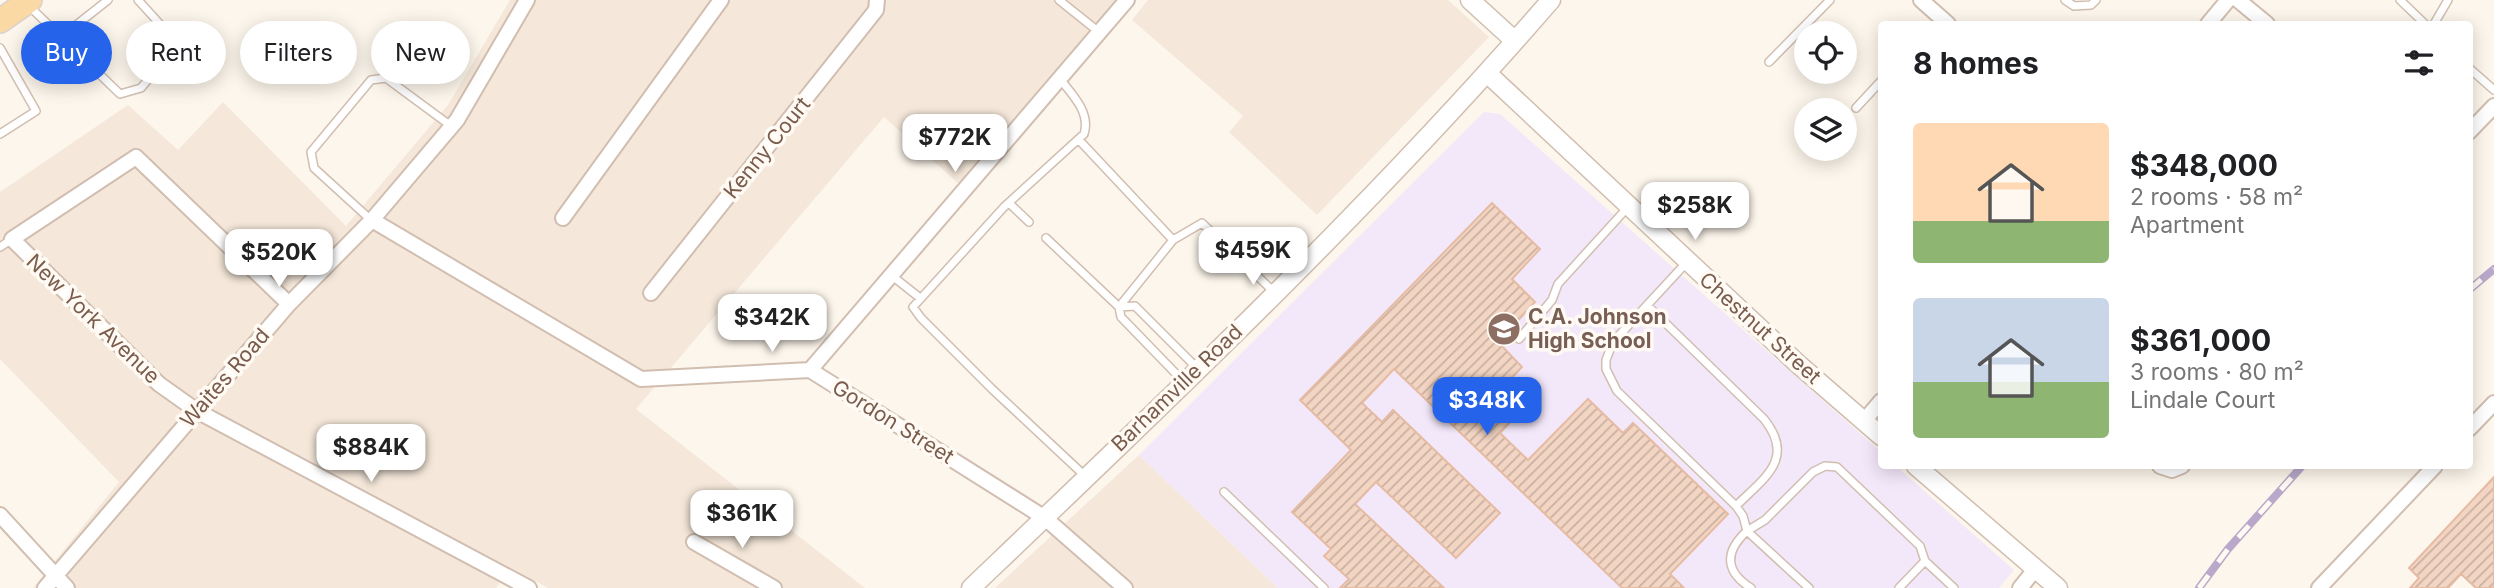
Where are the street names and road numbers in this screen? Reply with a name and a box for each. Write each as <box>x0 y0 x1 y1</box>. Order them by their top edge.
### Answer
street label: Kenny Court <box>718 92 815 203</box>
street label: New York Avenue <box>22 249 165 389</box>
street label: Chestnut Street <box>1694 267 1826 389</box>
street label: Barhamville Road <box>1106 319 1247 456</box>
street label: Waites Road <box>175 323 274 432</box>
street label: Gordon Street <box>828 374 959 469</box>

